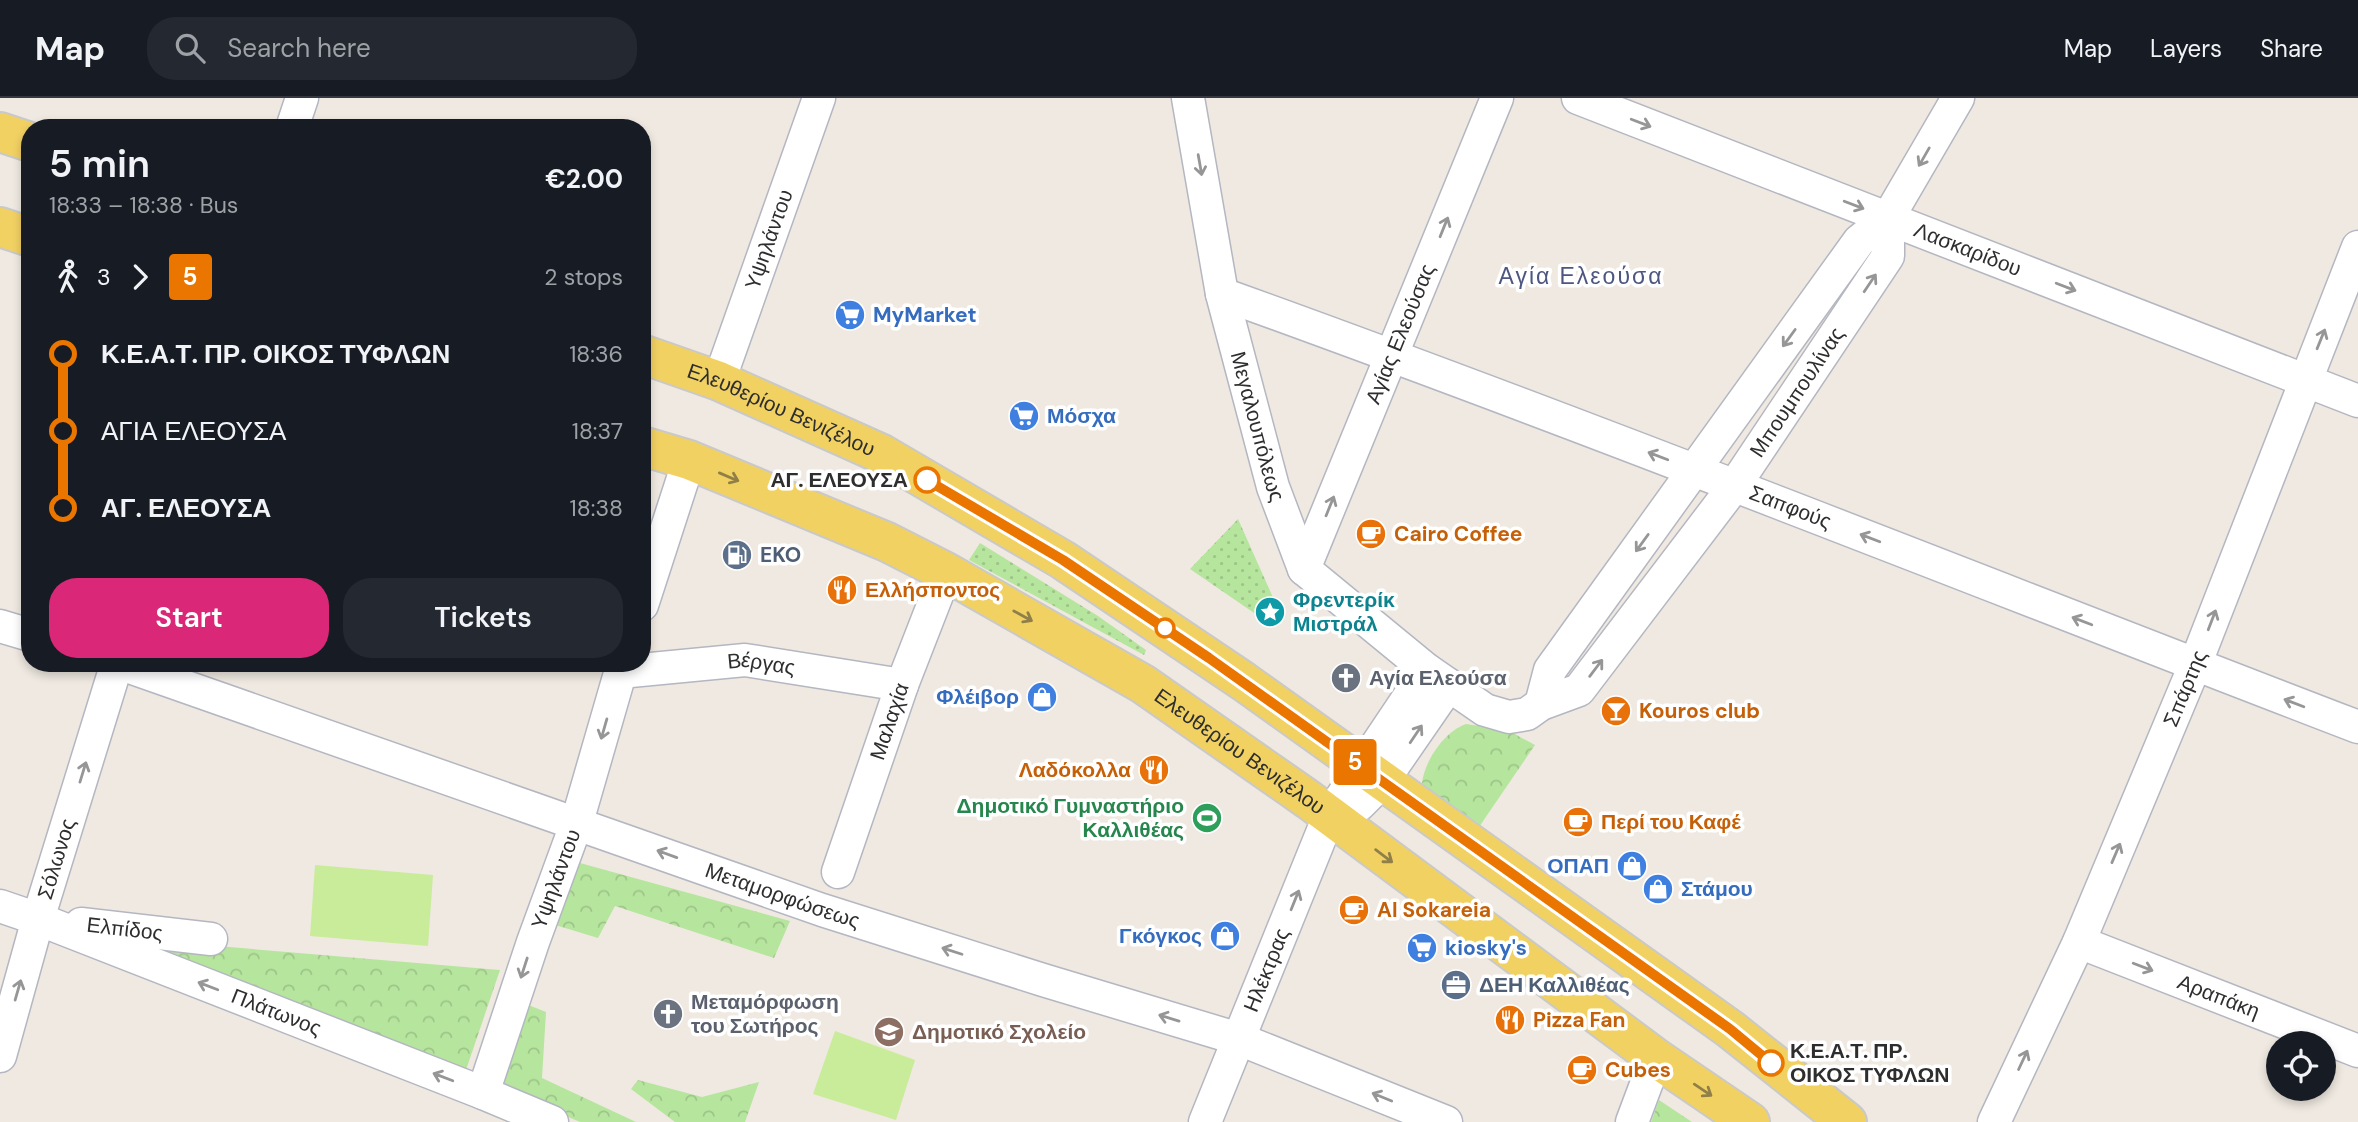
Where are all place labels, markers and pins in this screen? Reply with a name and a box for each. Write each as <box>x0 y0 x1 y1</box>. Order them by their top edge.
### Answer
supermarket icon: MyMarket <box>833 298 867 332</box>
place label: MyMarket <box>873 301 977 329</box>
supermarket icon: Μόσχα <box>1007 399 1041 433</box>
place label: Μόσχα <box>1047 402 1116 430</box>
place label: ΑΓ. ΕΛΕΟΥΣΑ <box>770 466 908 494</box>
marker: ΑΓ. ΕΛΕΟΥΣΑ <box>914 467 940 493</box>
cafe icon: Cairo Coffee <box>1354 517 1388 551</box>
place label: Cairo Coffee <box>1394 520 1522 548</box>
fuel station icon: EKO <box>720 538 754 572</box>
place label: EKO <box>760 541 801 569</box>
restaurant icon: Ελλήσποντος <box>825 573 859 607</box>
place label: Ελλήσποντος <box>865 576 1000 604</box>
place label: Φρεντερίκ Μιστράλ <box>1293 586 1395 638</box>
place icon: Φρεντερίκ Μιστράλ <box>1253 595 1287 629</box>
unlabelled marker <box>1155 618 1175 638</box>
church icon: Αγία Ελεούσα <box>1329 661 1363 695</box>
place label: Αγία Ελεούσα <box>1369 664 1507 692</box>
shop icon: Φλέιβορ <box>1025 680 1059 714</box>
place label: Φλέιβορ <box>936 683 1019 711</box>
bar icon: Kouros club <box>1599 694 1633 728</box>
place label: Kouros club <box>1639 697 1760 725</box>
restaurant icon: Λαδόκολλα <box>1137 753 1171 787</box>
place label: Λαδόκολλα <box>1019 756 1131 784</box>
place label: Δημοτικό Γυμναστήριο Καλλιθέας <box>957 792 1184 844</box>
sports icon: Δημοτικό Γυμναστήριο Καλλιθέας <box>1190 801 1224 835</box>
cafe icon: Περί του Καφέ <box>1561 805 1595 839</box>
place label: Περί του Καφέ <box>1601 808 1741 836</box>
shop icon: ΟΠΑΠ <box>1615 849 1649 883</box>
place label: ΟΠΑΠ <box>1547 852 1609 880</box>
shop icon: Στάμου <box>1641 872 1675 906</box>
place label: Στάμου <box>1681 875 1753 903</box>
cafe icon: Al Sokareia <box>1337 893 1371 927</box>
place label: Al Sokareia <box>1377 896 1491 924</box>
shop icon: Γκόγκος <box>1208 919 1242 953</box>
place label: Γκόγκος <box>1119 922 1202 950</box>
supermarket icon: kiosky's <box>1405 931 1439 965</box>
place label: kiosky's <box>1445 934 1527 962</box>
office icon: ΔΕΗ Καλλιθέας <box>1439 968 1473 1002</box>
place label: ΔΕΗ Καλλιθέας <box>1479 971 1630 999</box>
place label: Μεταμόρφωση του Σωτήρος <box>691 988 839 1040</box>
church icon: Μεταμόρφωση του Σωτήρος <box>651 997 685 1031</box>
restaurant icon: Pizza Fan <box>1493 1003 1527 1037</box>
place label: Pizza Fan <box>1533 1006 1626 1034</box>
school or university icon: Δημοτικό Σχολείο <box>872 1015 906 1049</box>
place label: Δημοτικό Σχολείο <box>912 1018 1086 1046</box>
place label: Κ.Ε.Α.Τ. ΠΡ. ΟΙΚΟΣ ΤΥΦΛΩΝ <box>1790 1037 1950 1089</box>
marker: Κ.Ε.Α.Τ. ΠΡ. ΟΙΚΟΣ ΤΥΦΛΩΝ <box>1758 1050 1784 1076</box>
cafe icon: Cubes <box>1565 1053 1599 1087</box>
place label: Cubes <box>1605 1056 1671 1084</box>

